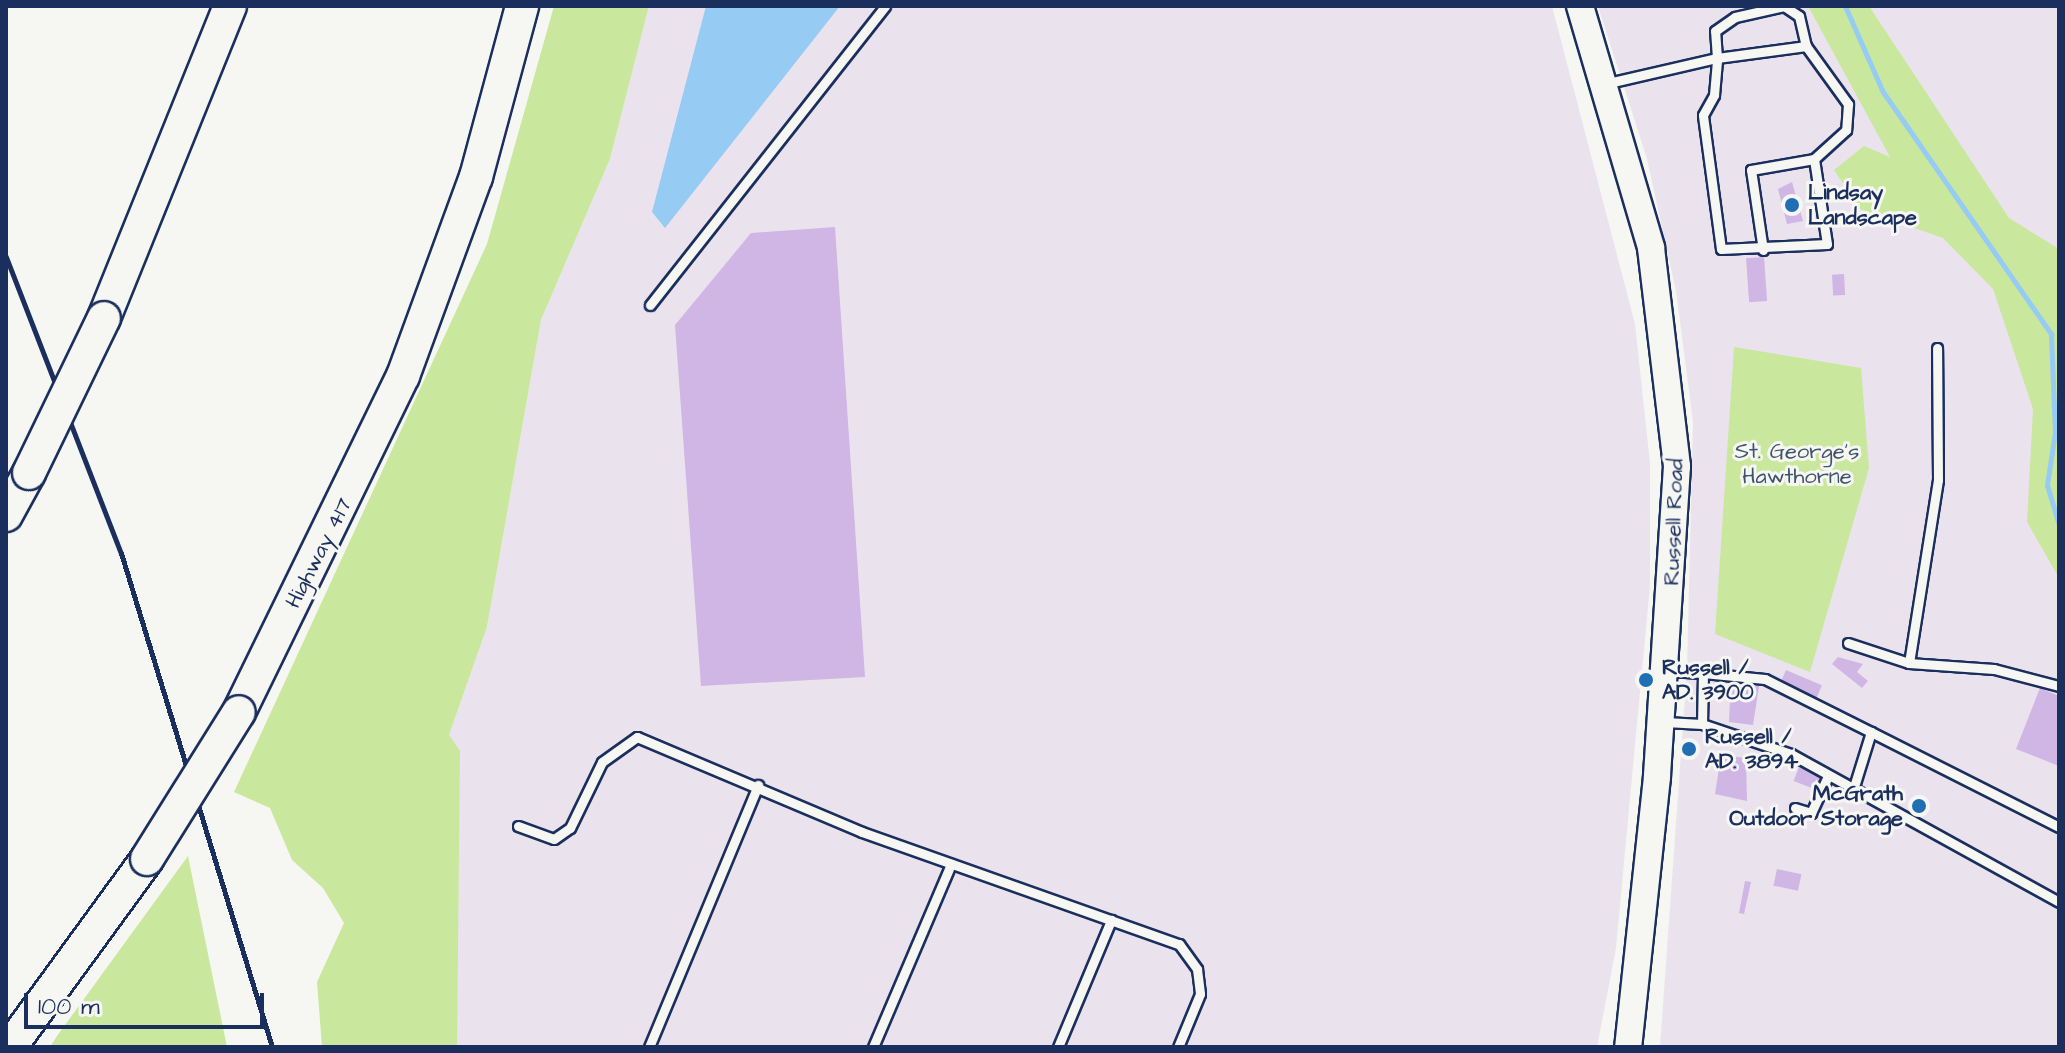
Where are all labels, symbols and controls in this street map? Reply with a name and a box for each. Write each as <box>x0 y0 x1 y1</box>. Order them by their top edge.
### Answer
place label: Lindsay Landscape <box>1808 179 1917 230</box>
marker: Lindsay Landscape <box>1783 196 1801 214</box>
park label: St. George's Hawthorne <box>1735 438 1859 490</box>
street label: Russell Road <box>1659 458 1689 586</box>
street label: Highway 417 <box>280 494 358 612</box>
place label: Russell / AD. 3900 <box>1662 654 1754 706</box>
marker: Russell / AD. 3900 <box>1637 671 1655 689</box>
place label: Russell / AD. 3894 <box>1705 723 1798 774</box>
marker: Russell / AD. 3894 <box>1680 740 1698 758</box>
place label: McGrath Outdoor Storage <box>1729 780 1903 832</box>
marker: McGrath Outdoor Storage <box>1910 797 1928 815</box>
scale bar <box>28 977 268 1027</box>
text: 100 m <box>38 990 100 1024</box>

